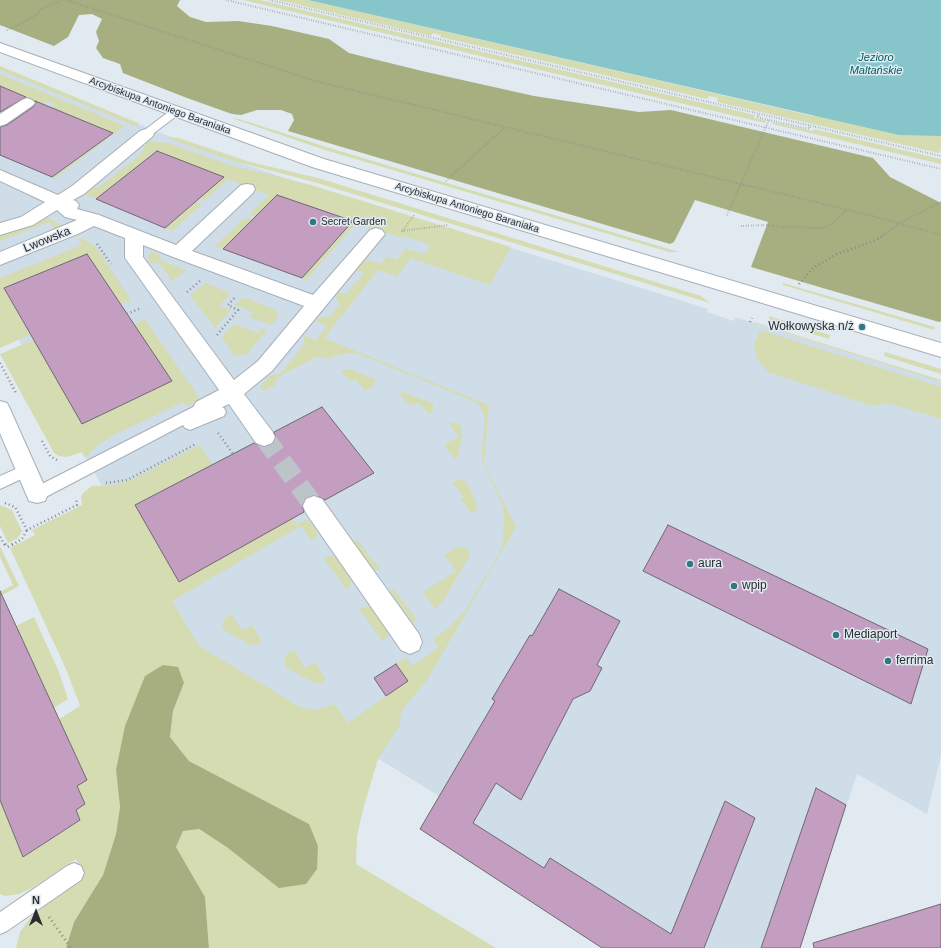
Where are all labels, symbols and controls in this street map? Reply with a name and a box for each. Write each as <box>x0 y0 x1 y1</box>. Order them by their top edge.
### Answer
water label: Jezioro Maltańskie <box>850 51 902 77</box>
street label: Arcybiskupa Antoniego Baraniaka <box>87 75 233 137</box>
street label: Arcybiskupa Antoniego Baraniaka <box>393 180 541 236</box>
place label: Secret Garden <box>321 216 386 228</box>
marker: Secret Garden <box>308 217 318 227</box>
street label: Lwowska <box>21 224 73 256</box>
place label: Wołkowyska n/ż <box>768 320 854 334</box>
marker: Wołkowyska n/ż <box>857 322 867 332</box>
place label: aura <box>698 557 722 571</box>
marker: aura <box>685 559 695 569</box>
place label: wpip <box>742 579 767 593</box>
marker: wpip <box>729 581 739 591</box>
place label: Mediaport <box>844 628 897 642</box>
marker: Mediaport <box>831 630 841 640</box>
place label: ferrima <box>896 654 933 668</box>
marker: ferrima <box>883 656 893 666</box>
north arrow <box>16 892 56 932</box>
text: N <box>32 894 40 906</box>

